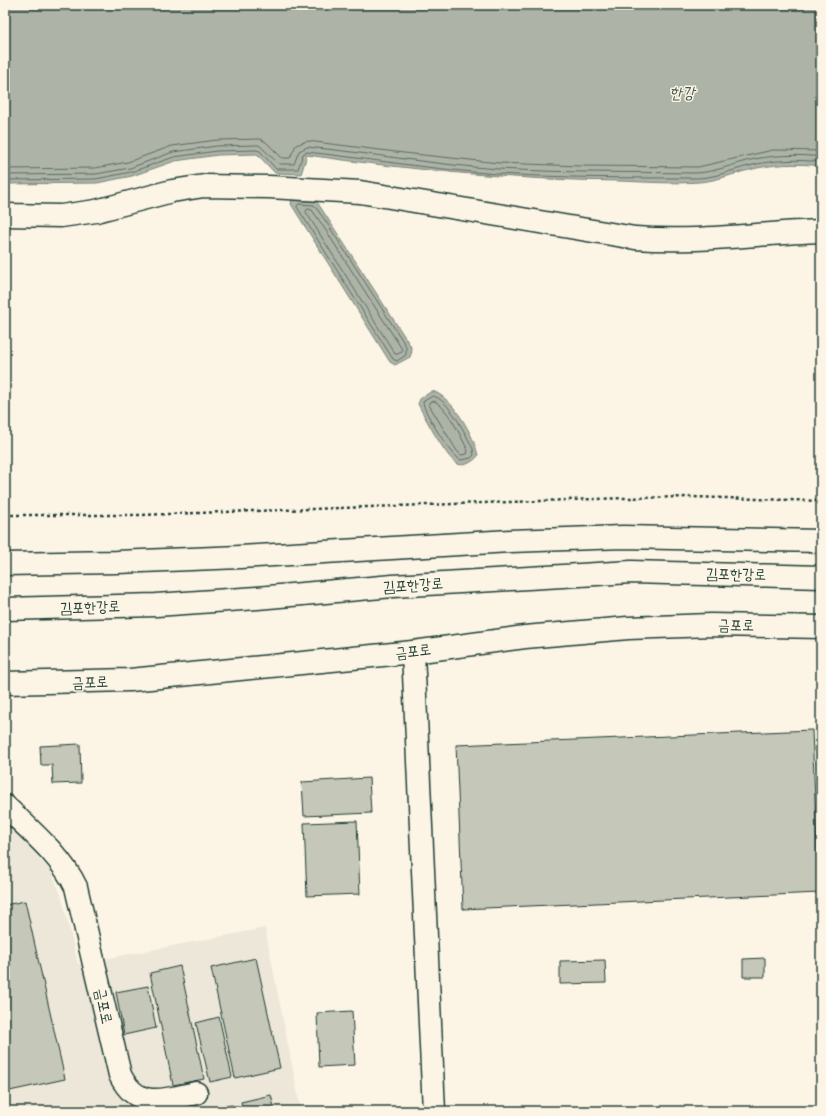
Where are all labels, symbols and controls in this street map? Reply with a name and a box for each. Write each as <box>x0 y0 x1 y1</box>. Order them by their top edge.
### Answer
water label: 한강 <box>669 84 697 102</box>
street label: 김포한강로 <box>706 564 766 584</box>
street label: 김포한강로 <box>382 574 444 596</box>
street label: 김포한강로 <box>60 597 120 617</box>
street label: 금포로 <box>718 616 754 634</box>
street label: 금포로 <box>394 640 432 662</box>
street label: 금포로 <box>72 672 108 692</box>
street label: 금포로 <box>91 986 117 1026</box>

